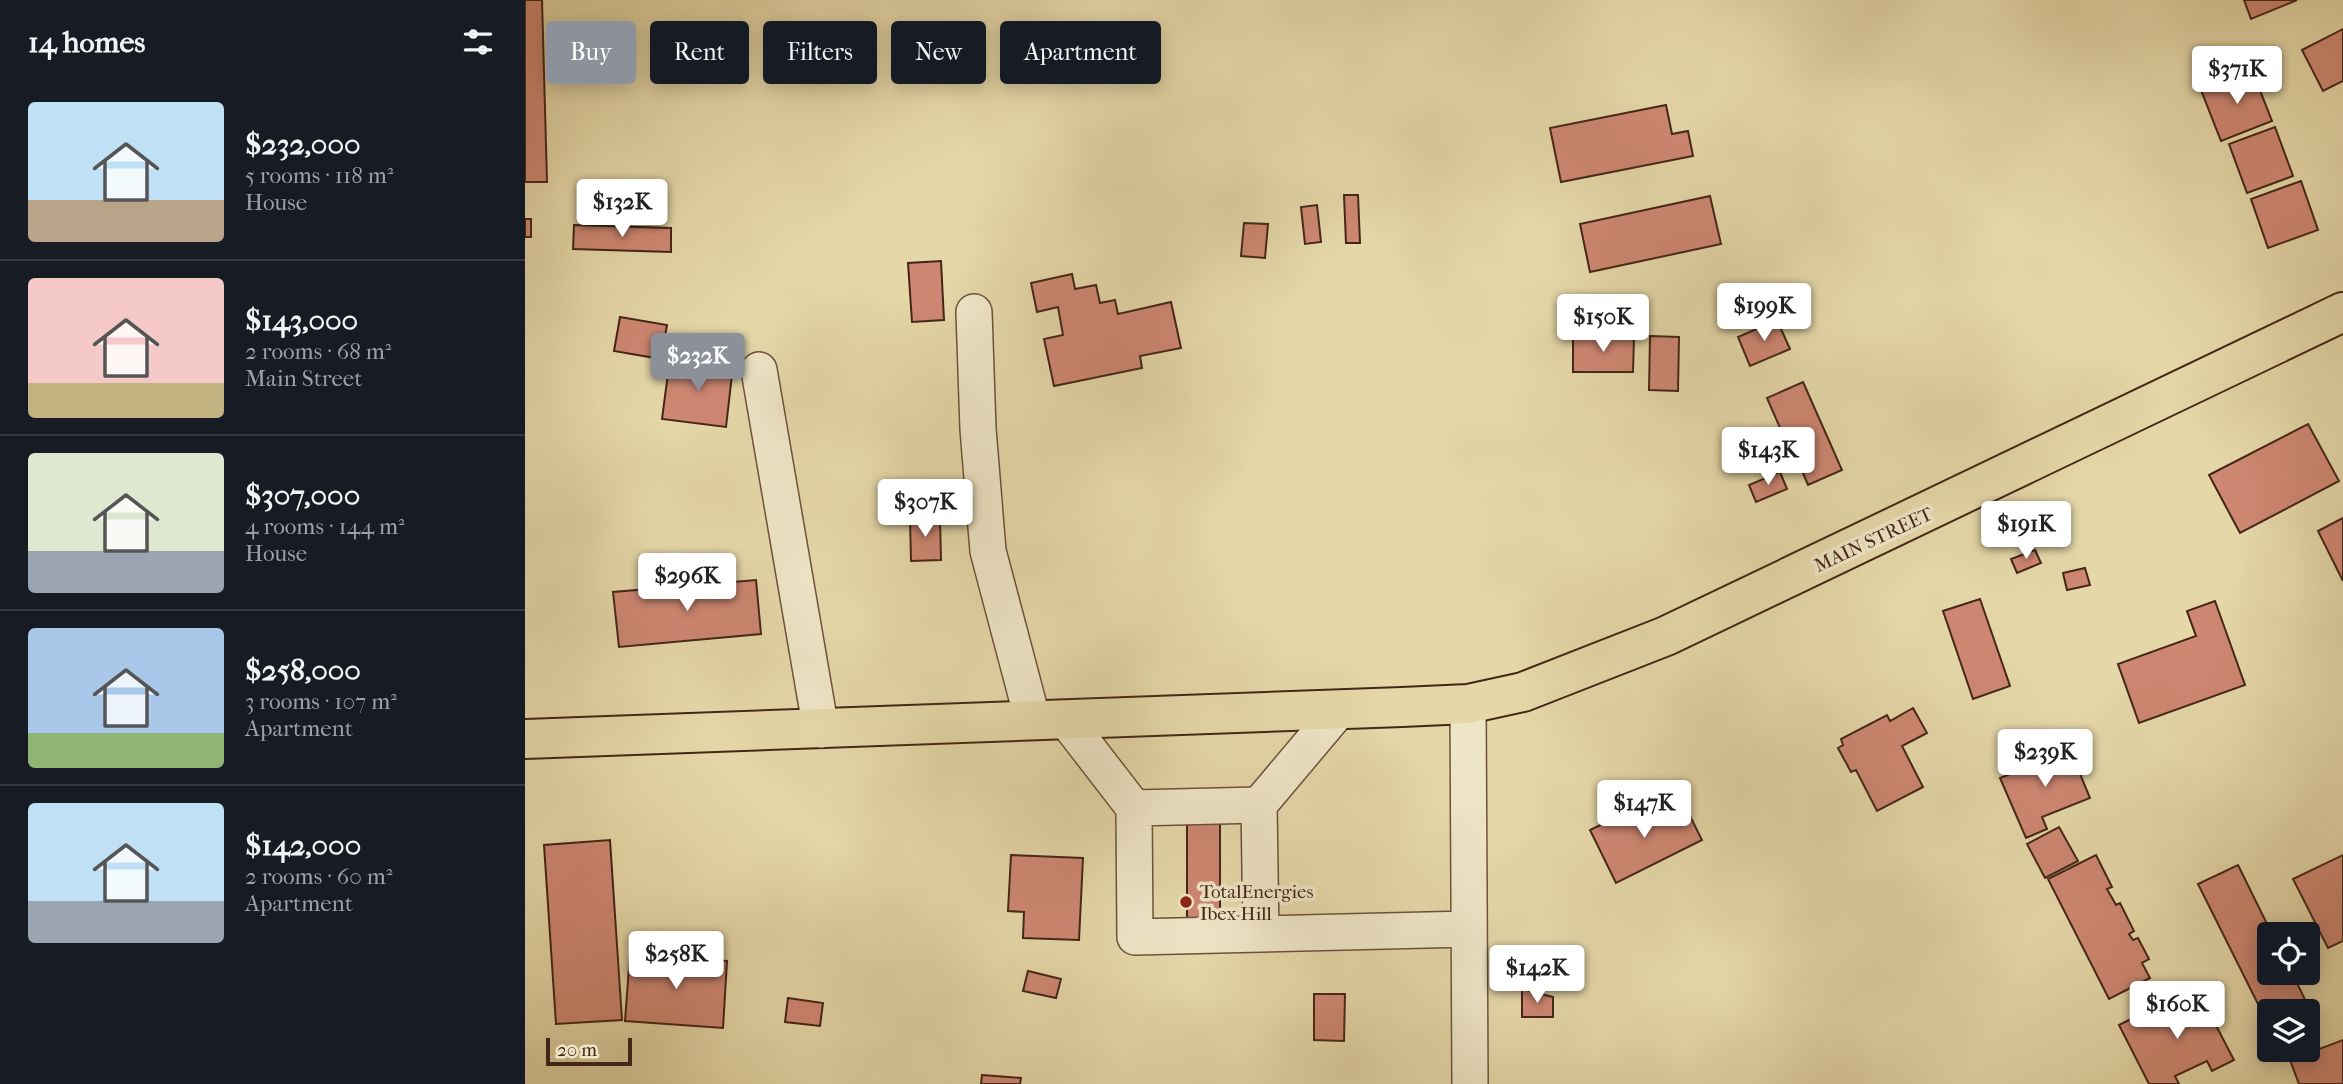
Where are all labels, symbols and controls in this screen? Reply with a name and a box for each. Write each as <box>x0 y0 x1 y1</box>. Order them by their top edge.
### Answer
chip: Buy <box>546 21 636 84</box>
chip: Rent <box>650 21 749 84</box>
chip: Filters <box>763 21 877 84</box>
chip: New <box>891 21 986 84</box>
chip: Apartment <box>1000 21 1161 84</box>
icon: filters <box>459 23 497 61</box>
text: 14 homes <box>28 25 145 60</box>
pin: $371K <box>2188 46 2286 106</box>
text: $371K <box>2208 55 2266 82</box>
text: $232,000 <box>245 127 361 162</box>
icon: home <box>84 130 168 214</box>
text: 5 rooms · 118 m² <box>245 162 393 189</box>
pin: $132K <box>573 180 671 239</box>
text: $132K <box>593 188 651 215</box>
text: House <box>245 189 307 216</box>
pin: $199K <box>1715 284 1813 343</box>
text: $199K <box>1733 292 1795 319</box>
pin: $150K <box>1554 294 1652 354</box>
text: $143,000 <box>245 303 358 338</box>
text: $150K <box>1573 303 1633 330</box>
icon: home <box>84 306 168 390</box>
pin: $232K <box>649 334 747 393</box>
text: 2 rooms · 68 m² <box>245 338 391 365</box>
text: $232K <box>667 342 729 369</box>
text: Main Street <box>245 365 362 392</box>
pin: $143K <box>1719 428 1817 487</box>
text: $143K <box>1738 436 1798 463</box>
text: $307,000 <box>245 478 360 513</box>
pin: $307K <box>876 480 974 539</box>
icon: home <box>84 481 168 565</box>
text: $307K <box>894 488 956 515</box>
pin: $191K <box>1977 502 2075 561</box>
street label: MAIN STREET <box>1811 503 1936 577</box>
text: $191K <box>1997 510 2055 537</box>
text: 4 rooms · 144 m² <box>245 513 405 540</box>
text: House <box>245 540 307 567</box>
pin: $296K <box>638 554 736 613</box>
text: $296K <box>654 562 720 589</box>
text: $258,000 <box>245 653 361 688</box>
icon: home <box>84 656 168 740</box>
text: 3 rooms · 107 m² <box>245 688 397 715</box>
text: Apartment <box>245 715 353 742</box>
pin: $239K <box>1996 730 2094 789</box>
text: $239K <box>2014 738 2076 765</box>
pin: $147K <box>1595 780 1693 840</box>
text: $147K <box>1613 789 1675 816</box>
text: $142,000 <box>245 828 361 863</box>
icon: home <box>84 831 168 915</box>
text: 2 rooms · 60 m² <box>245 863 392 890</box>
place label: TotalEnergies Ibex Hill <box>1200 881 1314 925</box>
text: Apartment <box>245 890 353 917</box>
marker: TotalEnergies Ibex Hill <box>1178 894 1194 910</box>
map controls <box>2257 922 2320 1062</box>
button: locate <box>2257 922 2320 985</box>
pin: $258K <box>627 932 725 991</box>
text: $258K <box>645 940 707 967</box>
pin: $142K <box>1488 946 1586 1005</box>
text: $142K <box>1506 954 1569 981</box>
pin: $160K <box>2128 982 2226 1041</box>
text: $160K <box>2146 990 2208 1017</box>
button: layers <box>2257 999 2320 1062</box>
scale bar <box>546 1035 632 1067</box>
text: 20 m <box>557 1039 597 1061</box>

